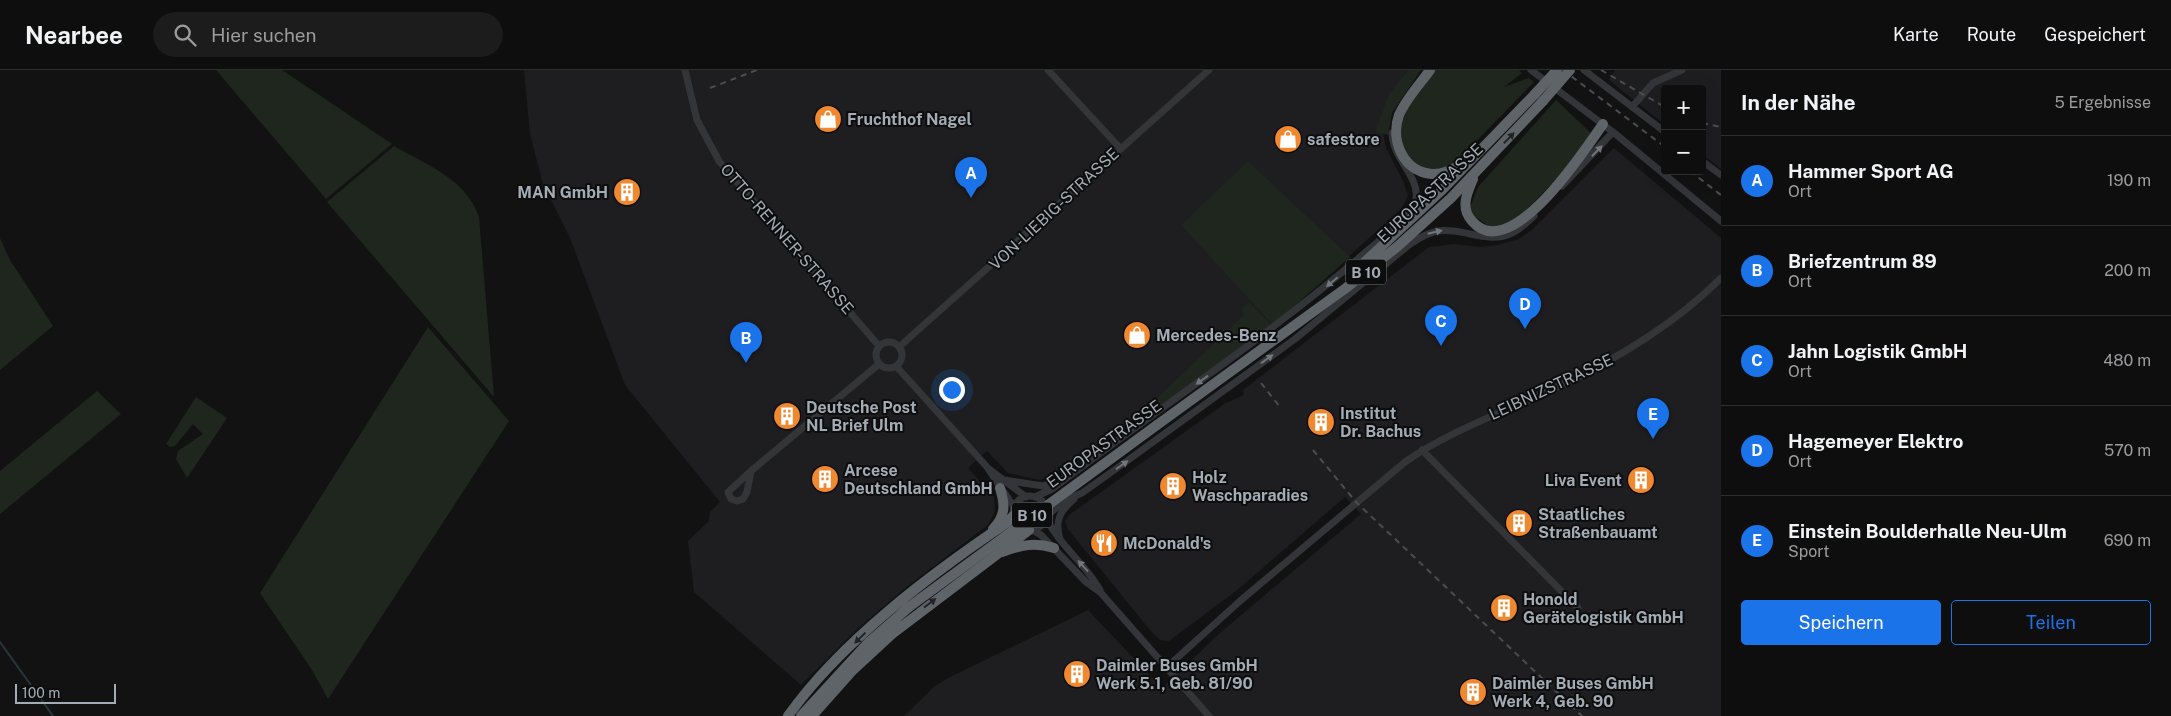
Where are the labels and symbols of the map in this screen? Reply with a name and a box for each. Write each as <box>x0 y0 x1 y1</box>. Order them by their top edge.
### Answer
shop icon: Fruchthof Nagel <box>813 104 843 134</box>
place label: Fruchthof Nagel <box>847 110 972 129</box>
shop icon: safestore <box>1273 124 1303 154</box>
place label: safestore <box>1307 130 1380 149</box>
one-way arrow <box>1503 132 1515 144</box>
street label: EUROPASTRASSE <box>1373 139 1487 247</box>
street label: VON-LIEBIG-STRASSE <box>985 144 1123 274</box>
one-way arrow <box>1591 145 1603 157</box>
pin: A <box>955 157 987 198</box>
street label: OTTO-RENNER-STRASSE <box>716 160 858 318</box>
building icon: MAN GmbH <box>612 177 642 207</box>
place label: MAN GmbH <box>517 183 608 202</box>
one-way arrow <box>1427 228 1442 236</box>
road number: B 10 <box>1346 260 1386 284</box>
one-way arrow <box>1325 277 1338 288</box>
pin: D <box>1509 288 1541 329</box>
pin: C <box>1425 305 1457 346</box>
shop icon: Mercedes-Benz <box>1122 320 1152 350</box>
pin: B <box>730 322 762 363</box>
place label: Mercedes-Benz <box>1156 326 1276 345</box>
street label: LEIBNIZSTRASSE <box>1486 350 1616 424</box>
one-way arrow <box>1260 354 1274 364</box>
one-way arrow <box>1195 375 1209 385</box>
your location <box>939 377 965 403</box>
street label: EUROPASTRASSE <box>1043 396 1165 492</box>
place label: Deutsche Post NL Brief Ulm <box>806 398 917 435</box>
pin: E <box>1637 398 1669 439</box>
building icon: Deutsche Post NL Brief Ulm <box>772 401 802 431</box>
place label: Institut Dr. Bachus <box>1340 404 1421 441</box>
building icon: Institut Dr. Bachus <box>1306 407 1336 437</box>
one-way arrow <box>1115 460 1128 470</box>
place label: Arcese Deutschland GmbH <box>844 461 993 498</box>
building icon: Arcese Deutschland GmbH <box>810 464 840 494</box>
building icon: Liva Event <box>1626 465 1656 495</box>
place label: Holz Waschparadies <box>1192 468 1308 505</box>
building icon: Holz Waschparadies <box>1158 471 1188 501</box>
place label: Liva Event <box>1545 471 1622 490</box>
road number: B 10 <box>1012 502 1052 528</box>
place label: Staatliches Straßenbauamt <box>1538 505 1658 542</box>
building icon: Staatliches Straßenbauamt <box>1504 508 1534 538</box>
restaurant icon: McDonald's <box>1089 528 1119 558</box>
place label: McDonald's <box>1123 534 1211 553</box>
one-way arrow <box>1077 560 1089 572</box>
place label: Honold Gerätelogistik GmbH <box>1523 590 1684 627</box>
building icon: Honold Gerätelogistik GmbH <box>1489 593 1519 623</box>
one-way arrow <box>923 598 936 609</box>
one-way arrow <box>855 632 867 644</box>
place label: Daimler Buses GmbH Werk 5.1, Geb. 81/90 <box>1096 656 1258 693</box>
building icon: Daimler Buses GmbH Werk 5.1, Geb. 81/90 <box>1062 659 1092 689</box>
place label: Daimler Buses GmbH Werk 4, Geb. 90 <box>1492 674 1654 711</box>
building icon: Daimler Buses GmbH Werk 4, Geb. 90 <box>1458 677 1488 707</box>
scale bar <box>15 681 116 704</box>

